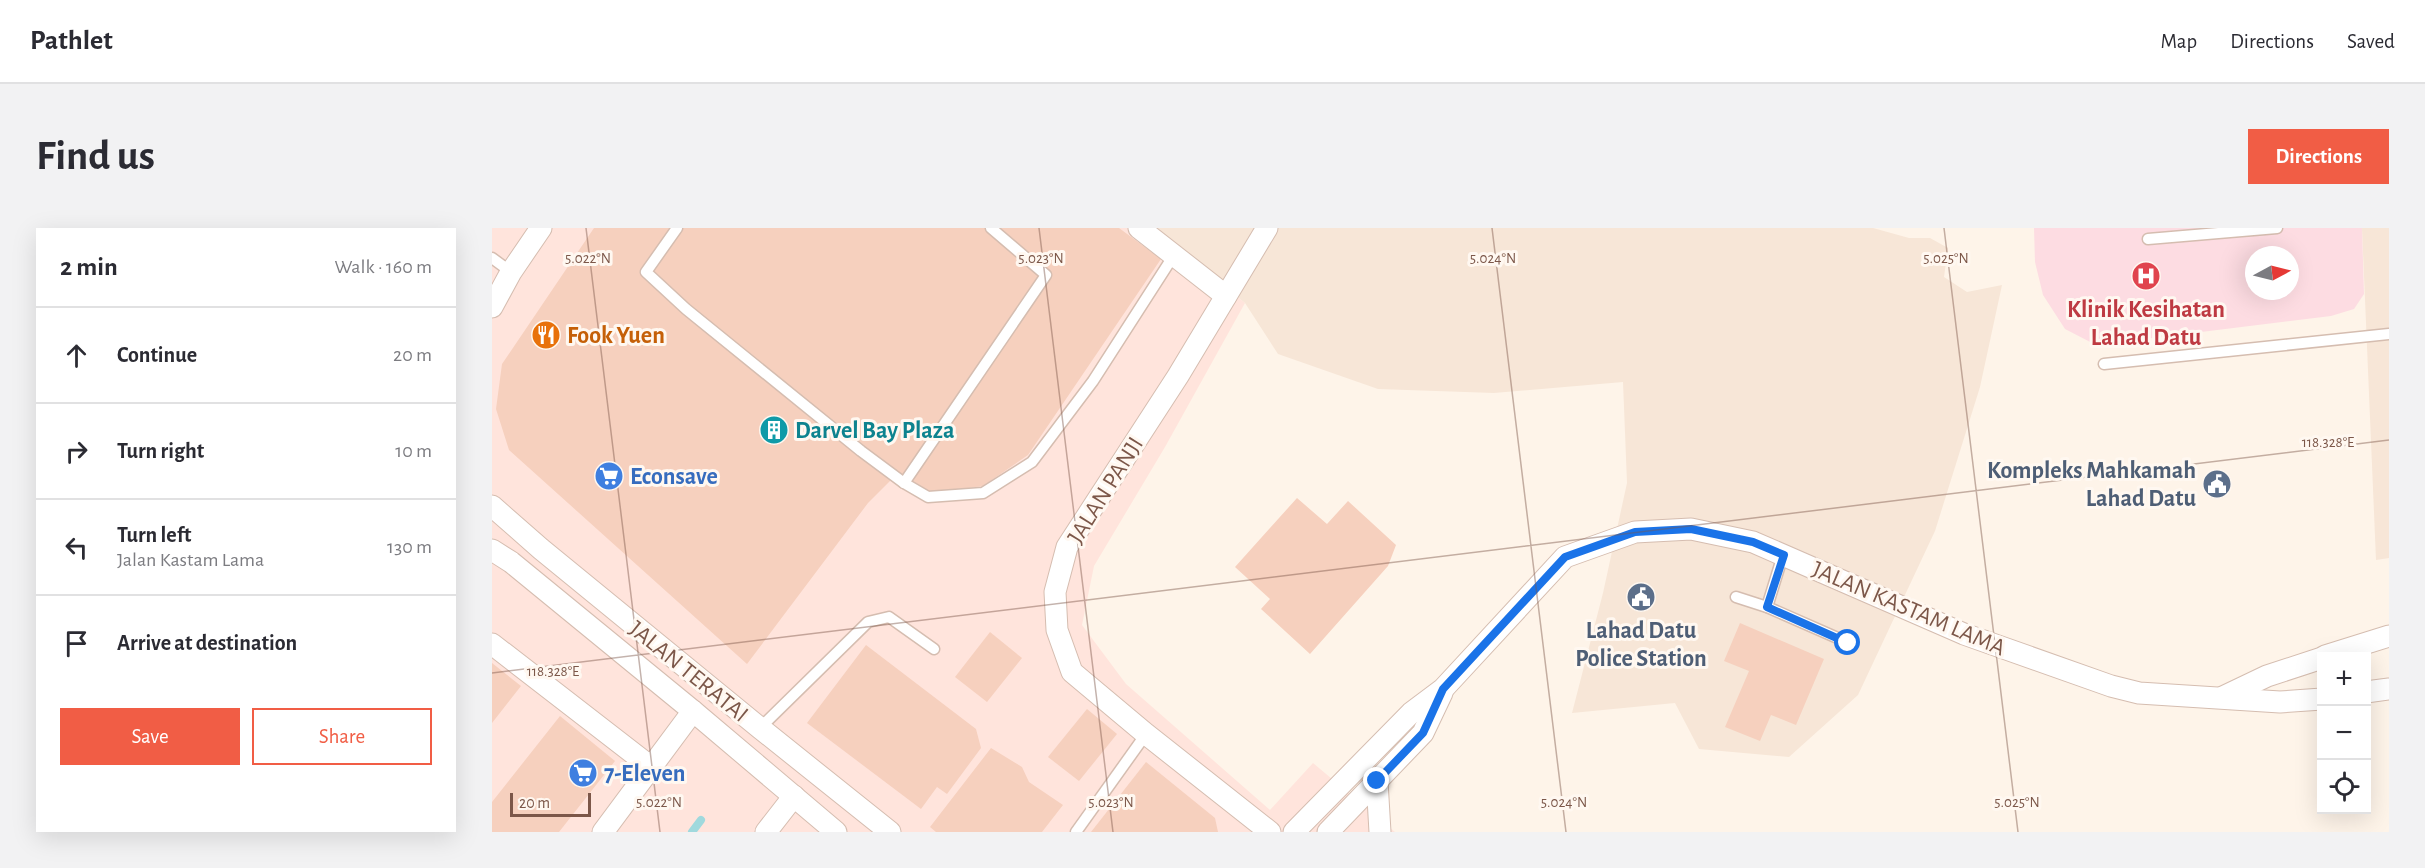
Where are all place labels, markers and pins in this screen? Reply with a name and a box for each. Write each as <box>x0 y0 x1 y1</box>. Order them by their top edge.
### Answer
hospital icon: Klinik Kesihatan Lahad Datu <box>2130 260 2162 292</box>
place label: Klinik Kesihatan Lahad Datu <box>2067 298 2225 350</box>
restaurant icon: Fook Yuen <box>530 319 562 351</box>
place label: Fook Yuen <box>567 324 665 348</box>
building icon: Darvel Bay Plaza <box>758 414 790 446</box>
place label: Darvel Bay Plaza <box>795 419 955 443</box>
place label: Kompleks Mahkamah Lahad Datu <box>1987 459 2196 511</box>
supermarket icon: Econsave <box>593 460 625 492</box>
place label: Econsave <box>630 465 718 489</box>
public building icon: Kompleks Mahkamah Lahad Datu <box>2201 468 2233 500</box>
public building icon: Lahad Datu Police Station <box>1625 581 1657 613</box>
place label: Lahad Datu Police Station <box>1575 619 1707 671</box>
supermarket icon: 7-Eleven <box>567 757 599 789</box>
place label: 7-Eleven <box>604 762 685 786</box>

